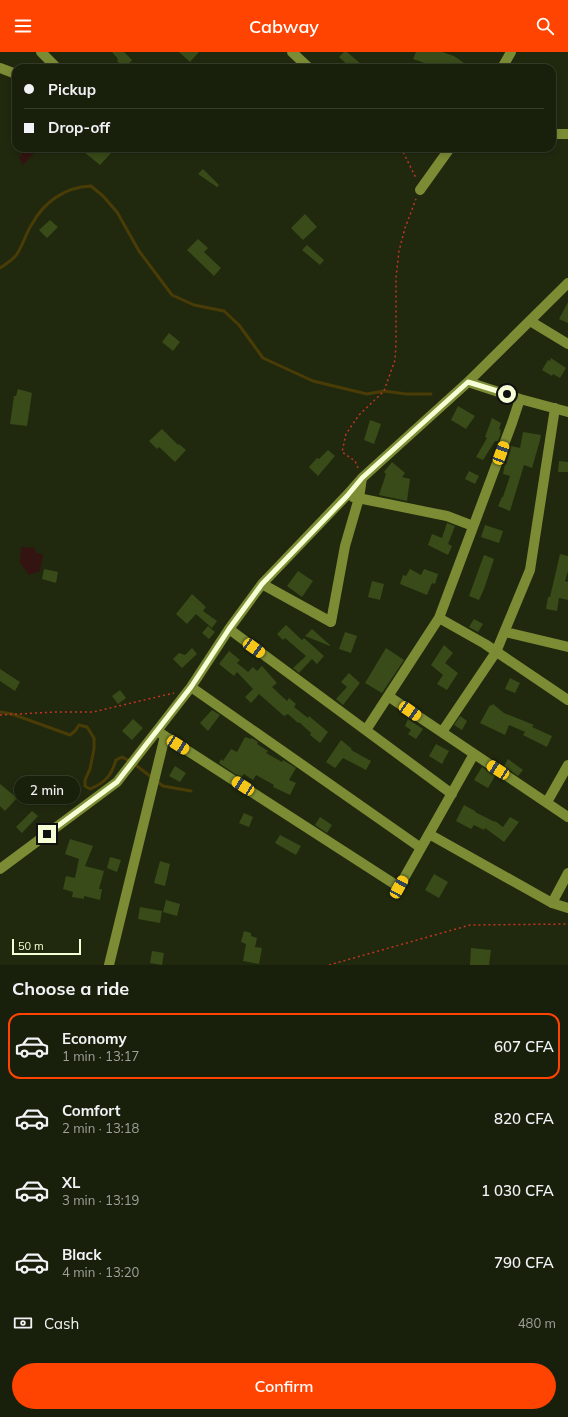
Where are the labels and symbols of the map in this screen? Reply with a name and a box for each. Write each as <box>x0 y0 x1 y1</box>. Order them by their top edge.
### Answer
route start <box>498 385 516 403</box>
car <box>491 440 511 466</box>
car <box>241 636 267 660</box>
car <box>397 699 423 723</box>
car <box>165 733 191 757</box>
car <box>485 758 511 782</box>
car <box>230 774 256 798</box>
callout: 2 min <box>14 776 80 804</box>
route end <box>38 825 56 843</box>
car <box>388 874 410 900</box>
scale bar <box>12 937 81 956</box>

